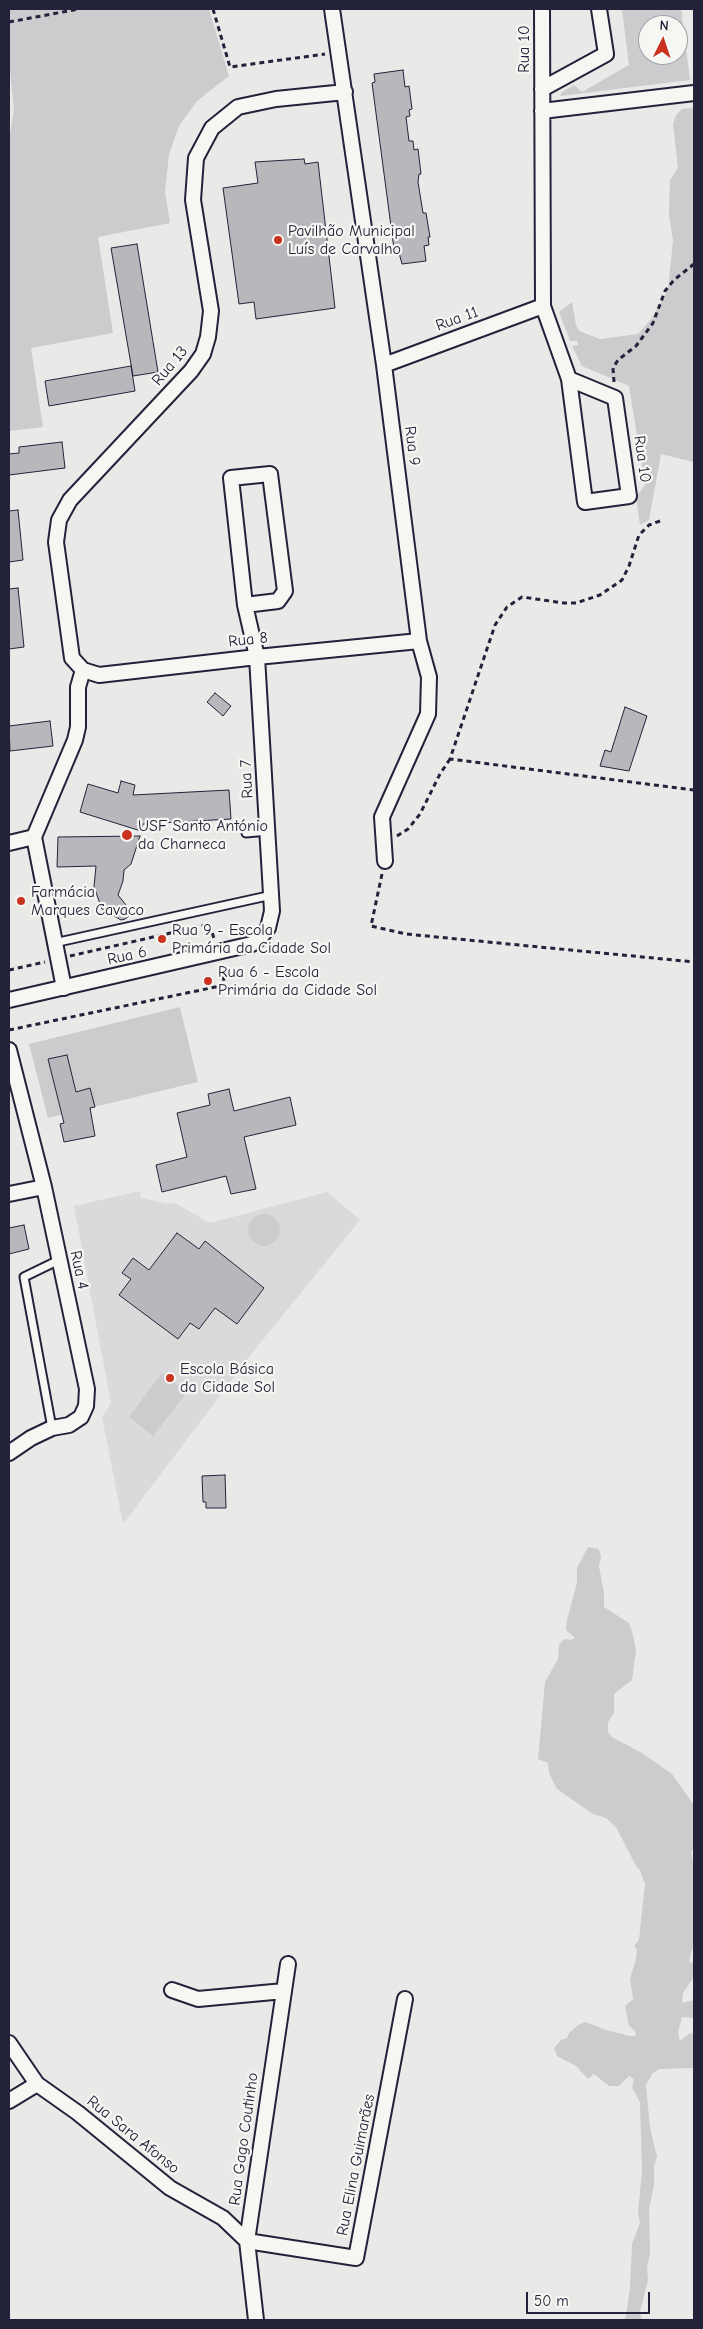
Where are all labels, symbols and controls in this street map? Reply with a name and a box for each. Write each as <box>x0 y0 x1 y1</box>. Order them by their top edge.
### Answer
north arrow <box>638 15 688 65</box>
text: N <box>659 17 669 34</box>
street label: Rua 10 <box>514 25 534 73</box>
place label: Pavilhão Municipal Luís de Carvalho <box>288 221 415 259</box>
marker: Pavilhão Municipal Luís de Carvalho <box>272 234 284 246</box>
street label: Rua 11 <box>433 302 481 336</box>
street label: Rua 13 <box>148 342 192 390</box>
street label: Rua 9 <box>400 425 424 467</box>
street label: Rua 10 <box>629 434 655 484</box>
street label: Rua 8 <box>227 628 269 652</box>
street label: Rua 7 <box>236 759 258 799</box>
place label: USF Santo António da Charneca <box>138 816 268 854</box>
marker: USF Santo António da Charneca <box>120 828 134 842</box>
place label: Farmácia Marques Cavaco <box>31 882 144 920</box>
marker: Farmácia Marques Cavaco <box>15 895 27 907</box>
place label: Rua 9 - Escola Primária da Cidade Sol <box>172 920 331 958</box>
marker: Rua 9 - Escola Primária da Cidade Sol <box>156 933 168 945</box>
street label: Rua 6 <box>105 942 149 970</box>
place label: Rua 6 - Escola Primária da Cidade Sol <box>218 962 377 1000</box>
marker: Rua 6 - Escola Primária da Cidade Sol <box>202 975 214 987</box>
street label: Rua 4 <box>66 1249 92 1291</box>
place label: Escola Básica da Cidade Sol <box>180 1359 275 1397</box>
marker: Escola Básica da Cidade Sol <box>164 1372 176 1384</box>
street label: Rua Gago Coutinho <box>225 2071 263 2207</box>
street label: Rua Sara Afonso <box>83 2092 183 2178</box>
street label: Rua Elina Guimarães <box>333 2092 379 2238</box>
scale bar <box>528 2282 652 2314</box>
text: 50 m <box>534 2292 569 2310</box>

